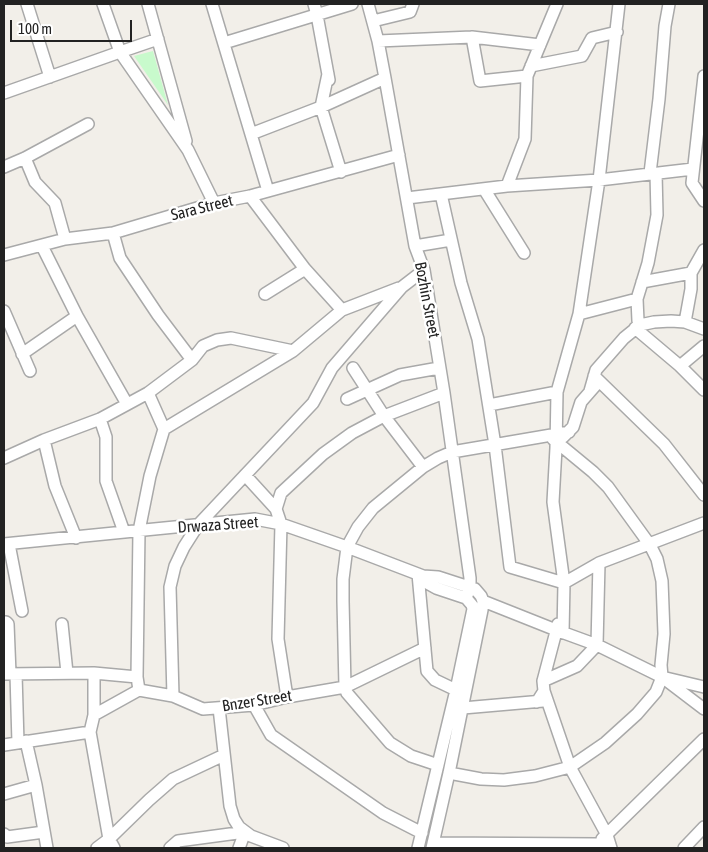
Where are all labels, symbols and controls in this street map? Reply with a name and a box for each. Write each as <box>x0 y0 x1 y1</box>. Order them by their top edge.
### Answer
scale bar <box>12 10 135 42</box>
text: 100 m <box>18 20 52 37</box>
street label: Sara Street <box>169 191 235 225</box>
street label: Bozhin Street <box>410 260 444 340</box>
street label: Drwaza Street <box>177 513 259 537</box>
street label: Bnzer Street <box>221 686 293 716</box>

